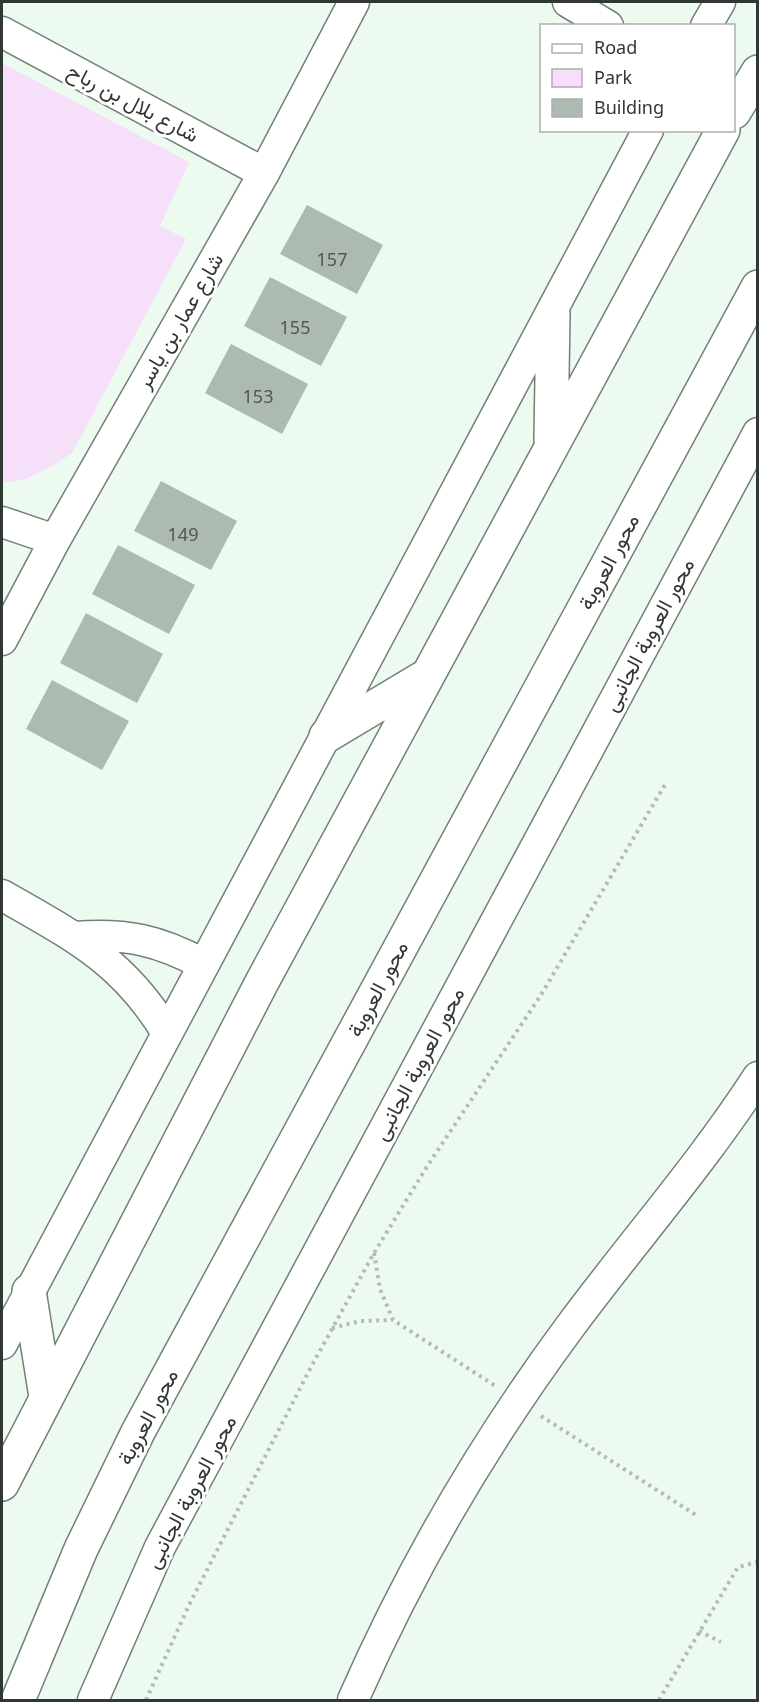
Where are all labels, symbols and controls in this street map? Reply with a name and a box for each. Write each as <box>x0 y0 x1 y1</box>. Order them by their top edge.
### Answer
legend <box>540 24 735 132</box>
text: Road <box>594 35 637 59</box>
street label: شارع بلال بن رباح <box>63 56 204 149</box>
text: Park <box>594 65 632 89</box>
text: Building <box>594 95 664 119</box>
house number: 157 <box>317 247 347 271</box>
street label: شارع عمار بن ياسر <box>128 248 230 395</box>
house number: 155 <box>280 315 310 339</box>
house number: 153 <box>243 384 273 408</box>
street label: محور العروبة <box>571 509 645 614</box>
house number: 149 <box>168 522 198 546</box>
street label: محور العروبة الجانبى <box>596 553 700 716</box>
street label: محور العروبة <box>340 936 414 1041</box>
street label: محور العروبة الجانبى <box>366 982 470 1145</box>
street label: محور العروبة <box>110 1364 184 1469</box>
street label: محور العروبة الجانبى <box>138 1410 242 1573</box>

